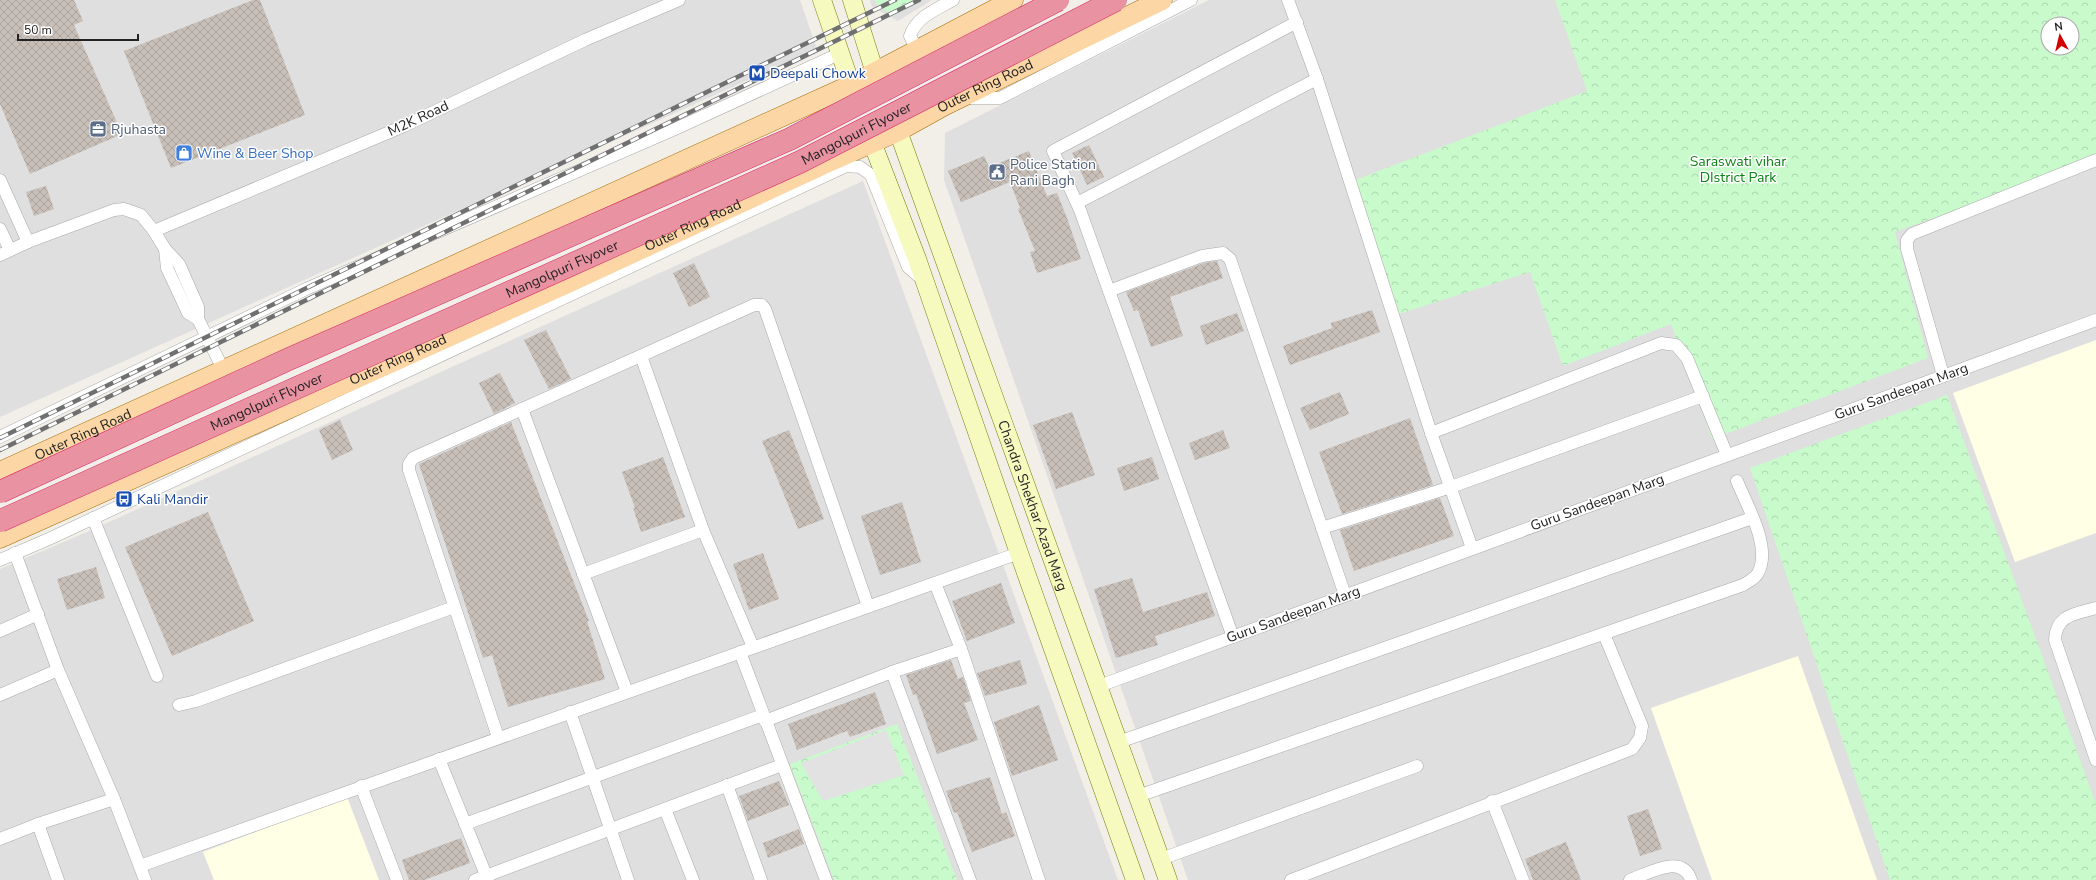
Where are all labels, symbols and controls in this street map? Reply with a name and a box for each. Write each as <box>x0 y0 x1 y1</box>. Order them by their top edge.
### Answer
scale bar <box>18 16 138 42</box>
north arrow <box>2040 16 2080 56</box>
text: N <box>2054 19 2064 35</box>
text: 50 m <box>24 22 52 38</box>
street label: Outer Ring Road <box>934 55 1036 118</box>
metro station icon: Deepali Chowk <box>747 63 767 83</box>
place label: Deepali Chowk <box>770 64 867 83</box>
street label: M2K Road <box>385 96 452 141</box>
street label: Mangolpuri Flyover <box>798 97 915 170</box>
office icon: Rjuhasta <box>88 119 108 139</box>
place label: Rjuhasta <box>111 120 166 139</box>
shop icon: Wine & Beer Shop <box>174 143 194 163</box>
place label: Wine & Beer Shop <box>197 144 313 163</box>
park label: Saraswati vihar DIstrict Park <box>1690 152 1786 187</box>
place label: Police Station Rani Bagh <box>1010 155 1096 190</box>
public building icon: Police Station Rani Bagh <box>987 162 1007 182</box>
street label: Outer Ring Road <box>641 195 744 256</box>
street label: Mangolpuri Flyover <box>503 236 622 303</box>
street label: Outer Ring Road <box>346 330 450 390</box>
street label: Guru Sandeepan Marg <box>1832 358 1971 425</box>
street label: Mangolpuri Flyover <box>207 368 326 435</box>
street label: Outer Ring Road <box>32 404 135 465</box>
street label: Chandra Shekhar Azad Marg <box>993 418 1072 594</box>
street label: Guru Sandeepan Marg <box>1528 469 1667 536</box>
bus stop icon: Kali Mandir <box>114 489 134 509</box>
place label: Kali Mandir <box>137 490 208 509</box>
street label: Guru Sandeepan Marg <box>1224 581 1363 648</box>

